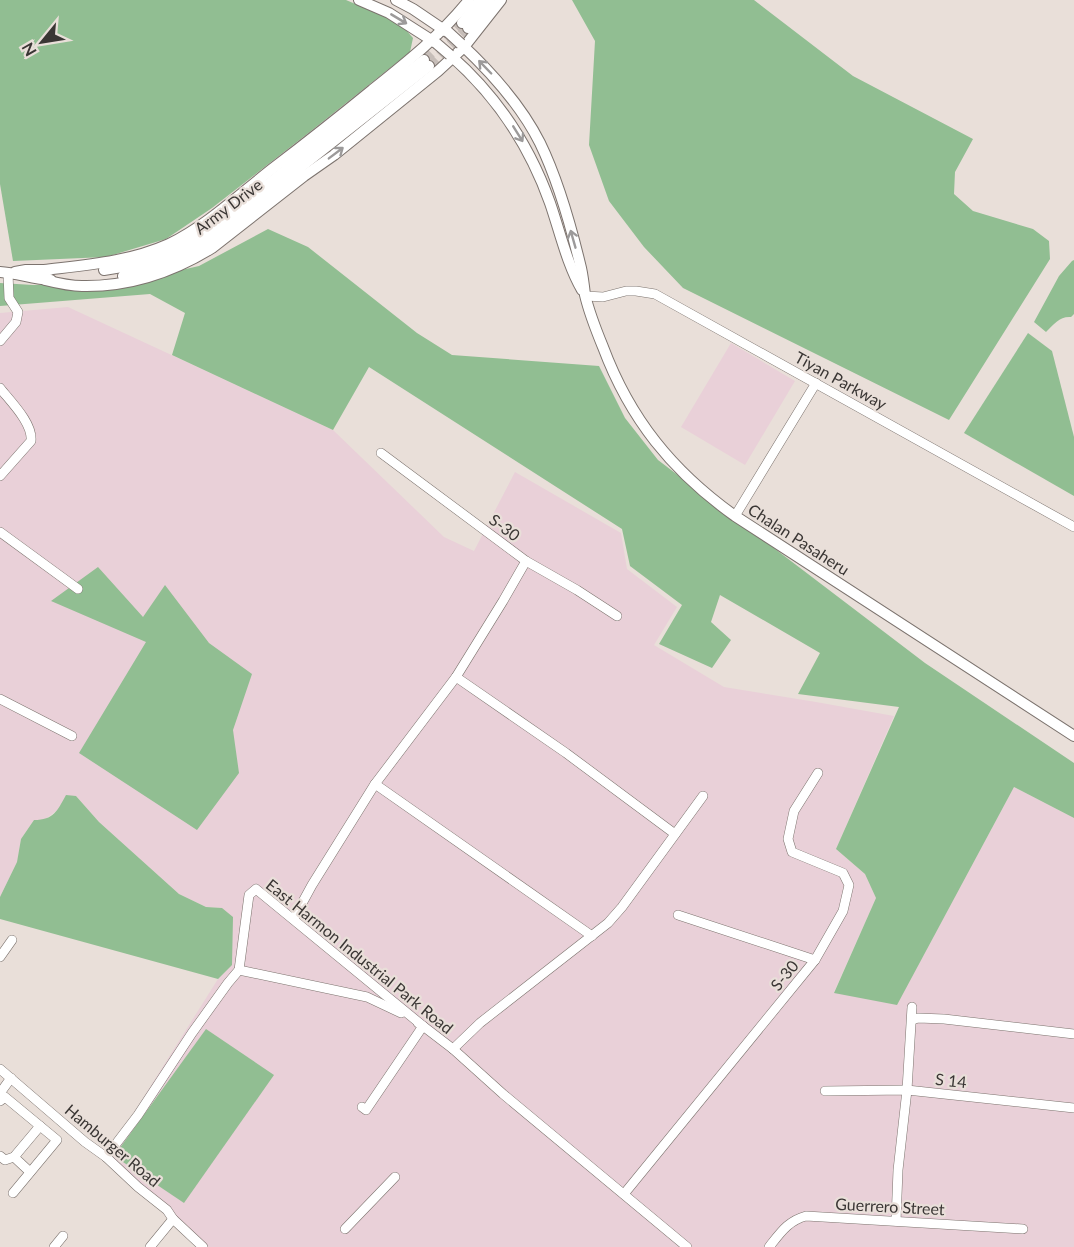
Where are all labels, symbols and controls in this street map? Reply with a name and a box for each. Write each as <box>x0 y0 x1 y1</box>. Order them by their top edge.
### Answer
north arrow <box>12 12 72 72</box>
one-way arrow <box>390 13 407 25</box>
text: N <box>17 40 40 60</box>
one-way arrow <box>478 60 492 75</box>
one-way arrow <box>512 125 524 142</box>
one-way arrow <box>328 146 344 159</box>
street label: Army Drive <box>190 174 266 238</box>
one-way arrow <box>567 230 578 249</box>
street label: Tiyan Parkway <box>792 347 891 413</box>
street label: Chalan Pasaheru <box>745 499 853 579</box>
street label: S-30 <box>486 509 524 545</box>
street label: East Harmon Industrial Park Road <box>263 875 457 1037</box>
street label: S-30 <box>766 956 802 994</box>
street label: S 14 <box>934 1069 968 1091</box>
street label: Hamburger Road <box>62 1100 164 1190</box>
street label: Guerrero Street <box>835 1194 945 1218</box>

